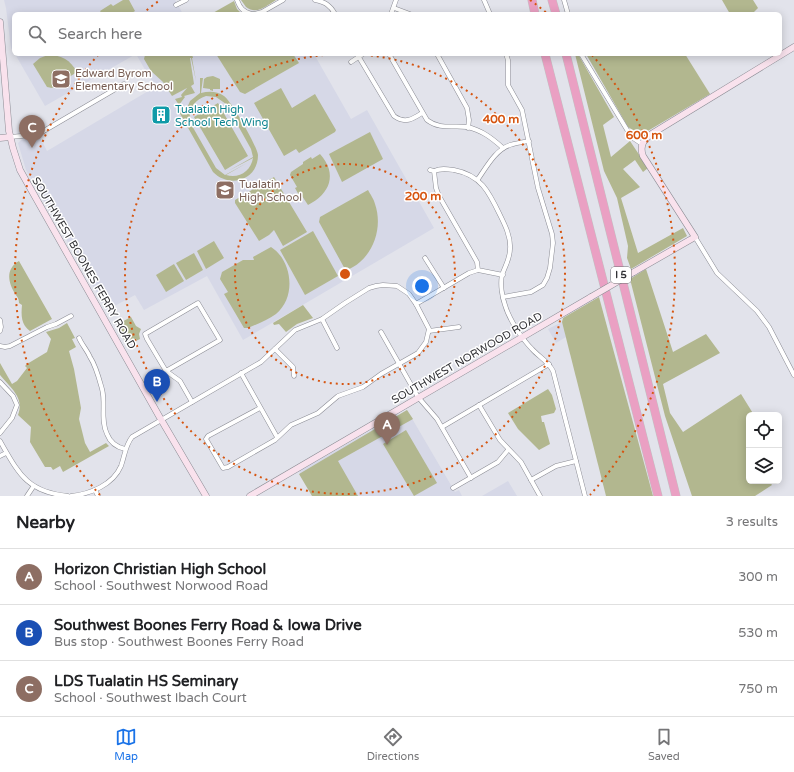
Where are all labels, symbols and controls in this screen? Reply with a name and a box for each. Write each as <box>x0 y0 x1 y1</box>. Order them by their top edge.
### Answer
search box <box>12 12 782 56</box>
icon: search <box>26 23 48 45</box>
text: Search here <box>58 25 142 43</box>
place label: Edward Byrom Elementary School <box>75 67 173 93</box>
school or university icon: Edward Byrom Elementary School <box>50 68 72 90</box>
place label: Tualatin High School Tech Wing <box>175 103 268 129</box>
building icon: Tualatin High School Tech Wing <box>150 104 172 126</box>
text: 400 m <box>483 112 519 126</box>
pin: C <box>19 115 45 148</box>
text: 600 m <box>626 128 662 142</box>
street label: SOUTHWEST BOONES FERRY ROAD <box>29 175 139 351</box>
place label: Tualatin High School <box>239 178 302 204</box>
school or university icon: Tualatin High School <box>214 179 236 201</box>
text: 200 m <box>405 189 441 203</box>
centre of rings <box>338 267 352 281</box>
road number: I 5 <box>611 267 631 283</box>
your location <box>412 276 432 296</box>
street label: SOUTHWEST NORWOOD ROAD <box>389 309 545 407</box>
pin: B <box>144 369 170 402</box>
pin: A <box>374 412 400 445</box>
map controls <box>746 412 782 484</box>
button: locate <box>746 412 782 448</box>
button: layers <box>746 448 782 484</box>
text: Nearby <box>16 512 75 533</box>
text: 3 results <box>726 514 778 530</box>
text: Horizon Christian High School <box>54 560 266 578</box>
text: A <box>24 569 34 585</box>
text: 300 m <box>738 569 778 585</box>
text: School · Southwest Norwood Road <box>54 578 268 594</box>
text: Southwest Boones Ferry Road & Iowa Drive <box>54 616 362 634</box>
text: B <box>24 625 34 641</box>
text: 530 m <box>738 625 778 641</box>
text: Bus stop · Southwest Boones Ferry Road <box>54 634 304 650</box>
text: LDS Tualatin HS Seminary <box>54 672 238 690</box>
text: C <box>24 681 34 697</box>
text: 750 m <box>738 681 778 697</box>
text: School · Southwest Ibach Court <box>54 690 247 706</box>
tab: Map <box>114 726 138 763</box>
tab: Directions <box>367 726 419 763</box>
tab: Saved <box>648 726 680 763</box>

